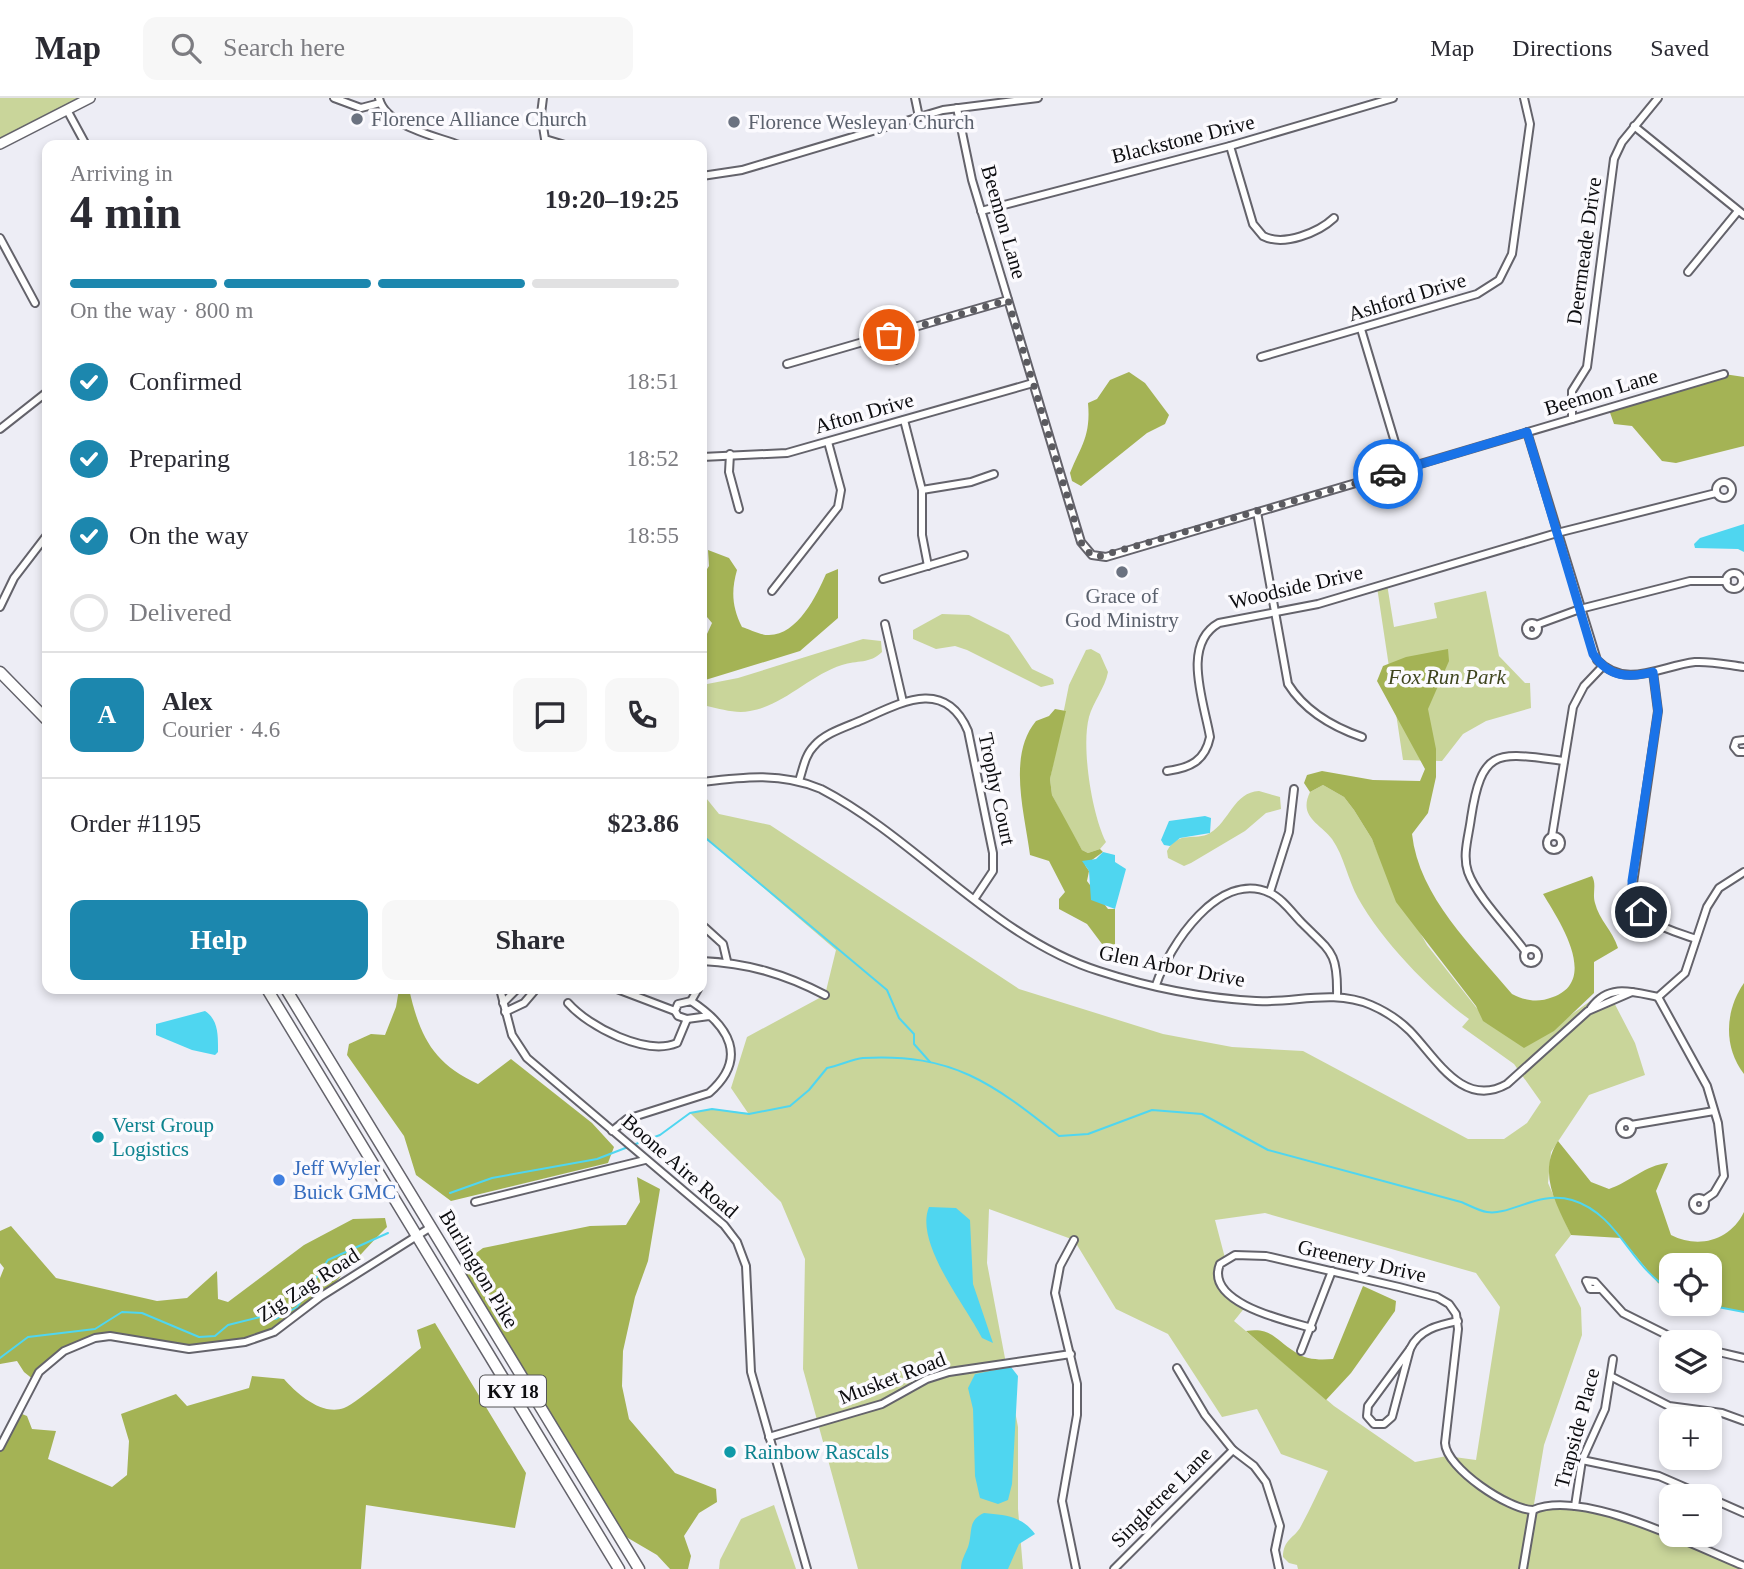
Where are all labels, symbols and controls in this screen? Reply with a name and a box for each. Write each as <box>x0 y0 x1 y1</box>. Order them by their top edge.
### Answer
search box <box>143 17 633 80</box>
icon: search <box>167 29 205 67</box>
text: Map <box>35 30 101 66</box>
text: Search here <box>223 33 345 62</box>
text: Map <box>1430 35 1474 61</box>
text: Directions <box>1512 35 1612 61</box>
text: Saved <box>1650 35 1709 61</box>
place label: Florence Alliance Church <box>371 107 587 131</box>
place label: Florence Wesleyan Church <box>748 110 975 134</box>
street label: Blackstone Drive <box>1109 110 1257 168</box>
marker: Florence Alliance Church <box>349 111 365 127</box>
marker: Florence Wesleyan Church <box>726 114 742 130</box>
text: Arriving in <box>70 161 173 186</box>
street label: Beemon Lane <box>976 162 1032 282</box>
street label: Deermeade Drive <box>1562 176 1606 326</box>
text: 19:20–19:25 <box>545 185 679 214</box>
text: 4 min <box>70 187 181 238</box>
street label: Ashford Drive <box>1345 268 1469 326</box>
text: On the way · 800 m <box>70 298 253 323</box>
pin <box>859 305 919 365</box>
icon: bag <box>870 316 908 354</box>
icon: check <box>70 363 108 401</box>
street label: Beemon Lane <box>1541 363 1661 421</box>
text: Confirmed <box>129 367 242 396</box>
text: 18:51 <box>627 369 679 394</box>
street label: Afton Drive <box>812 387 916 439</box>
courier <box>1353 439 1423 509</box>
icon: check <box>70 440 108 478</box>
text: Preparing <box>129 444 230 473</box>
text: 18:52 <box>627 446 679 471</box>
icon: car <box>1369 455 1407 493</box>
icon: check <box>70 517 108 555</box>
text: On the way <box>129 521 249 550</box>
text: 18:55 <box>627 523 679 548</box>
street label: Woodside Drive <box>1227 560 1365 614</box>
marker: Grace of God Ministry <box>1114 564 1130 580</box>
place label: Grace of God Ministry <box>1065 584 1179 632</box>
text: Delivered <box>129 598 232 627</box>
park label: Fox Run Park <box>1387 665 1507 689</box>
button: chat <box>513 678 587 752</box>
button: phone <box>605 678 679 752</box>
text: Alex <box>162 687 213 716</box>
text: A <box>98 700 116 729</box>
text: Courier · 4.6 <box>162 717 280 742</box>
street label: Trophy Court <box>973 731 1021 847</box>
text: Order #1195 <box>70 809 201 838</box>
text: $23.86 <box>608 809 679 838</box>
pin <box>1611 882 1671 942</box>
icon: home <box>1622 893 1660 931</box>
button: Help <box>70 900 368 980</box>
button: Share <box>382 900 679 980</box>
street label: Glen Arbor Drive <box>1097 940 1247 992</box>
street label: Boone Aire Road <box>617 1109 743 1223</box>
place label: Verst Group Logistics <box>112 1113 214 1161</box>
marker: Verst Group Logistics <box>90 1129 106 1145</box>
place label: Jeff Wyler Buick GMC <box>293 1156 396 1204</box>
marker: Jeff Wyler Buick GMC <box>271 1172 287 1188</box>
street label: Burlington Pike <box>434 1206 524 1332</box>
street label: Greenery Drive <box>1295 1235 1429 1287</box>
street label: Zig Zag Road <box>253 1243 364 1327</box>
map controls <box>1659 1253 1722 1547</box>
button: locate <box>1659 1253 1722 1316</box>
button: layers <box>1659 1330 1722 1393</box>
street label: Musket Road <box>835 1346 949 1409</box>
street label: Trapside Place <box>1549 1365 1605 1491</box>
road number: KY 18 <box>480 1376 546 1406</box>
button: + <box>1659 1407 1722 1470</box>
place label: Rainbow Rascals <box>744 1440 889 1464</box>
street label: Singletree Lane <box>1106 1442 1216 1552</box>
marker: Rainbow Rascals <box>722 1444 738 1460</box>
button: − <box>1659 1484 1722 1547</box>

